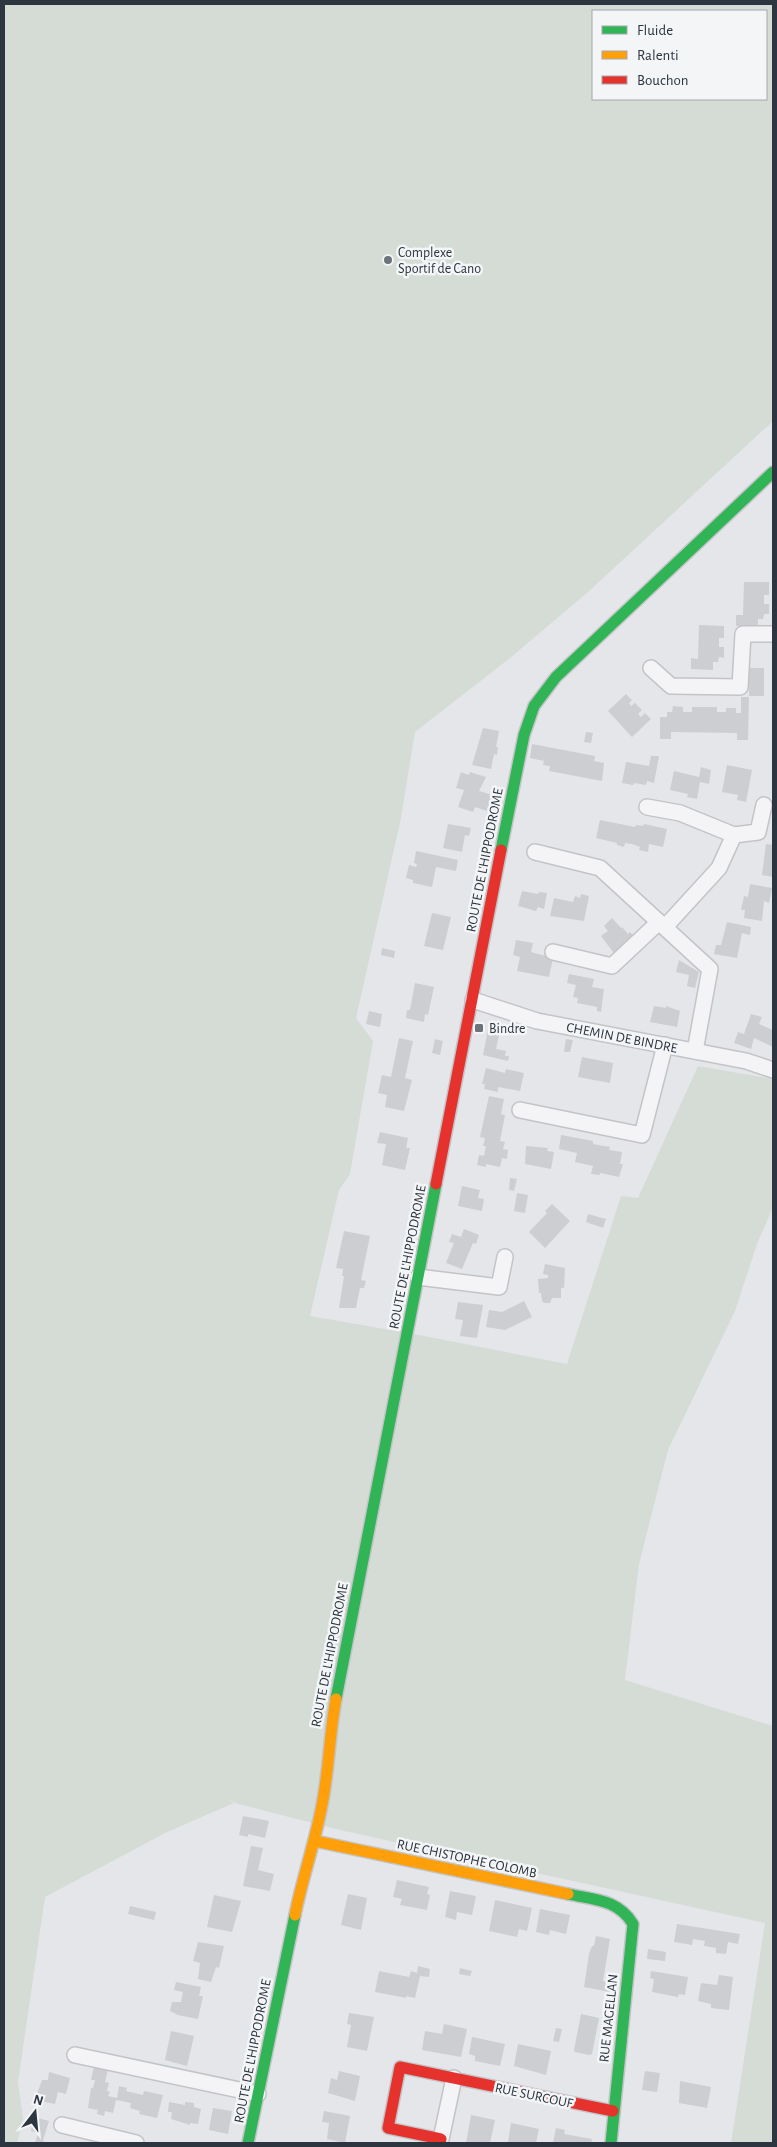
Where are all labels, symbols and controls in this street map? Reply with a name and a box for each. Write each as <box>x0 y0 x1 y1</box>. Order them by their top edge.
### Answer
legend <box>592 10 767 100</box>
text: Fluide <box>637 23 673 38</box>
text: Ralenti <box>637 48 679 63</box>
text: Bouchon <box>637 73 688 88</box>
place label: Complexe Sportif de Cano <box>398 246 481 276</box>
marker: Complexe Sportif de Cano <box>382 254 394 266</box>
street label: ROUTE DE L'HIPPODROME <box>464 787 506 933</box>
street label: CHEMIN DE BINDRE <box>565 1020 679 1056</box>
marker: Bindre <box>473 1022 485 1034</box>
place label: Bindre <box>489 1022 525 1036</box>
street label: ROUTE DE L'HIPPODROME <box>387 1184 429 1330</box>
street label: ROUTE DE L'HIPPODROME <box>309 1582 351 1728</box>
street label: RUE CHISTOPHE COLOMB <box>396 1837 538 1881</box>
street label: RUE MAGELLAN <box>597 1973 621 2063</box>
street label: ROUTE DE L'HIPPODROME <box>232 1978 274 2124</box>
street label: RUE SURCOUF <box>494 2081 575 2111</box>
north arrow <box>10 2087 60 2137</box>
text: N <box>32 2092 45 2109</box>

